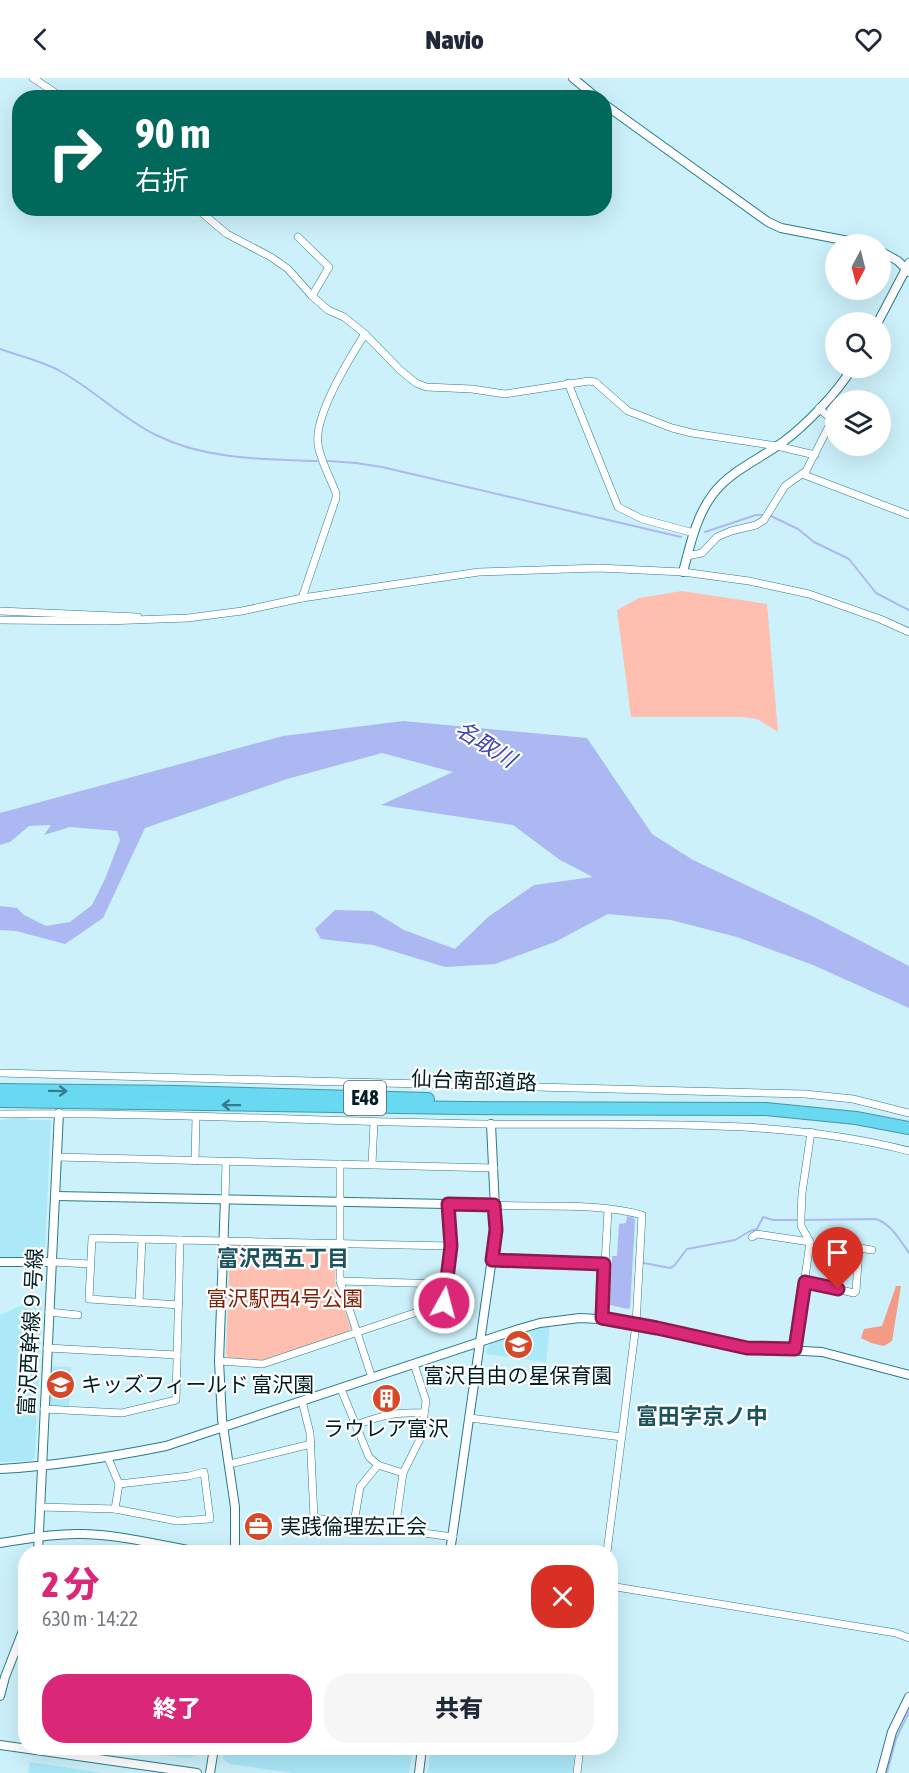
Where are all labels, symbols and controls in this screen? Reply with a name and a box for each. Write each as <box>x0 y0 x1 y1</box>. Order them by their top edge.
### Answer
icon: back <box>24 23 57 56</box>
icon: heart <box>852 23 885 56</box>
text: Navio <box>425 24 484 55</box>
text: 90 m <box>135 109 210 157</box>
icon: right <box>36 114 114 192</box>
text: 右折 <box>135 165 189 196</box>
north arrow <box>825 234 891 300</box>
map controls <box>825 234 891 456</box>
button: search <box>825 312 891 378</box>
button: layers <box>825 390 891 456</box>
water label: 名取川 <box>451 715 523 774</box>
street label: 仙台南部道路 <box>411 1066 537 1094</box>
road number: E48 <box>344 1081 386 1115</box>
one-way arrow <box>48 1085 68 1097</box>
one-way arrow <box>221 1099 241 1111</box>
pin <box>812 1227 863 1289</box>
icon: arrive <box>821 1236 854 1269</box>
district label: 富沢西五丁目 <box>217 1245 349 1271</box>
street label: 富沢西幹線９号線 <box>14 1247 46 1416</box>
position arrow <box>412 1271 476 1335</box>
park label: 富沢駅西4号公園 <box>207 1286 363 1310</box>
school or university icon: 富沢自由の星保育園 <box>502 1329 534 1361</box>
place label: 富沢自由の星保育園 <box>424 1363 613 1387</box>
school or university icon: キッズフィールド 富沢園 <box>44 1369 76 1401</box>
place label: キッズフィールド 富沢園 <box>81 1372 314 1396</box>
building icon: ラウレア富沢 <box>370 1382 402 1414</box>
district label: 富田字京ノ中 <box>636 1403 768 1429</box>
place label: ラウレア富沢 <box>323 1416 449 1440</box>
office icon: 実践倫理宏正会 <box>243 1511 275 1543</box>
place label: 実践倫理宏正会 <box>280 1514 427 1538</box>
text: 2 分 <box>42 1563 100 1605</box>
button: close <box>531 1565 594 1628</box>
text: 630 m · 14:22 <box>42 1607 138 1630</box>
button: 終了 <box>42 1674 312 1743</box>
button: 共有 <box>324 1674 594 1743</box>

